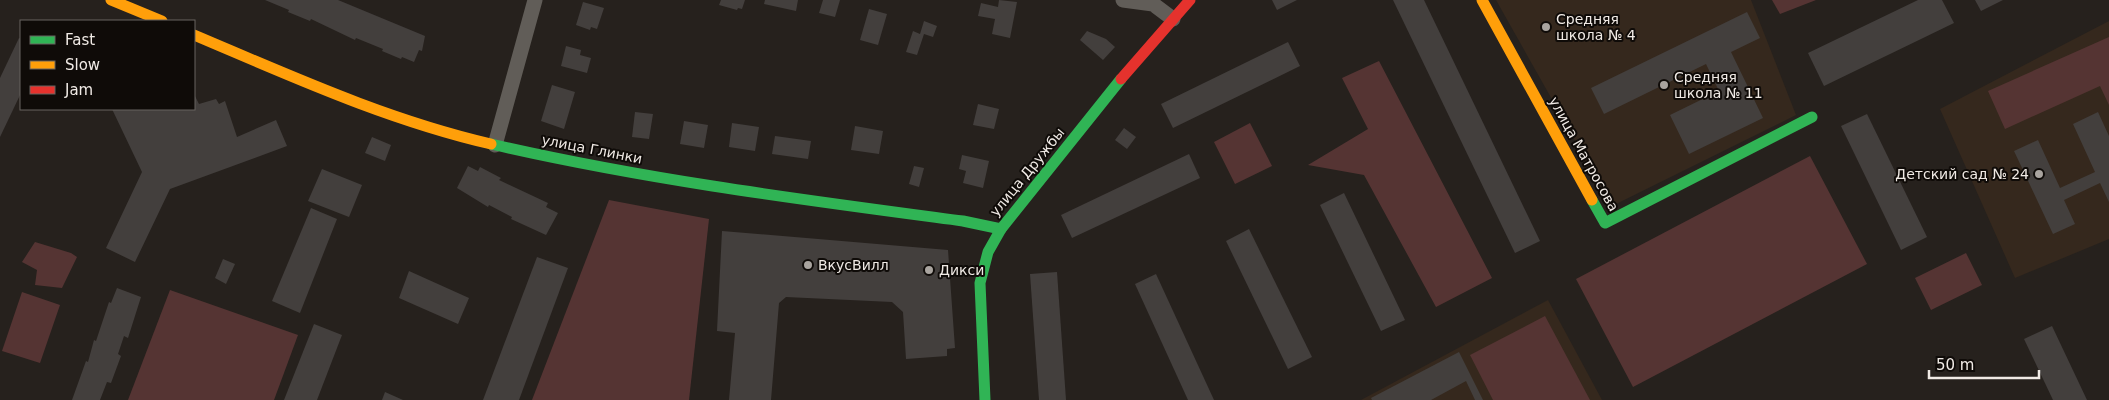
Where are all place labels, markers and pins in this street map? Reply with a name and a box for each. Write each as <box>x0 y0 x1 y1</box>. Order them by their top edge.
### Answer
place label: Средняя школа № 4 <box>1556 11 1636 43</box>
marker: Средняя школа № 4 <box>1540 21 1552 33</box>
place label: Средняя школа № 11 <box>1674 69 1763 101</box>
marker: Средняя школа № 11 <box>1658 79 1670 91</box>
place label: Детский сад № 24 <box>1895 166 2029 182</box>
marker: Детский сад № 24 <box>2033 168 2045 180</box>
place label: ВкусВилл <box>818 257 889 273</box>
marker: ВкусВилл <box>802 259 814 271</box>
place label: Дикси <box>939 262 984 278</box>
marker: Дикси <box>923 264 935 276</box>

